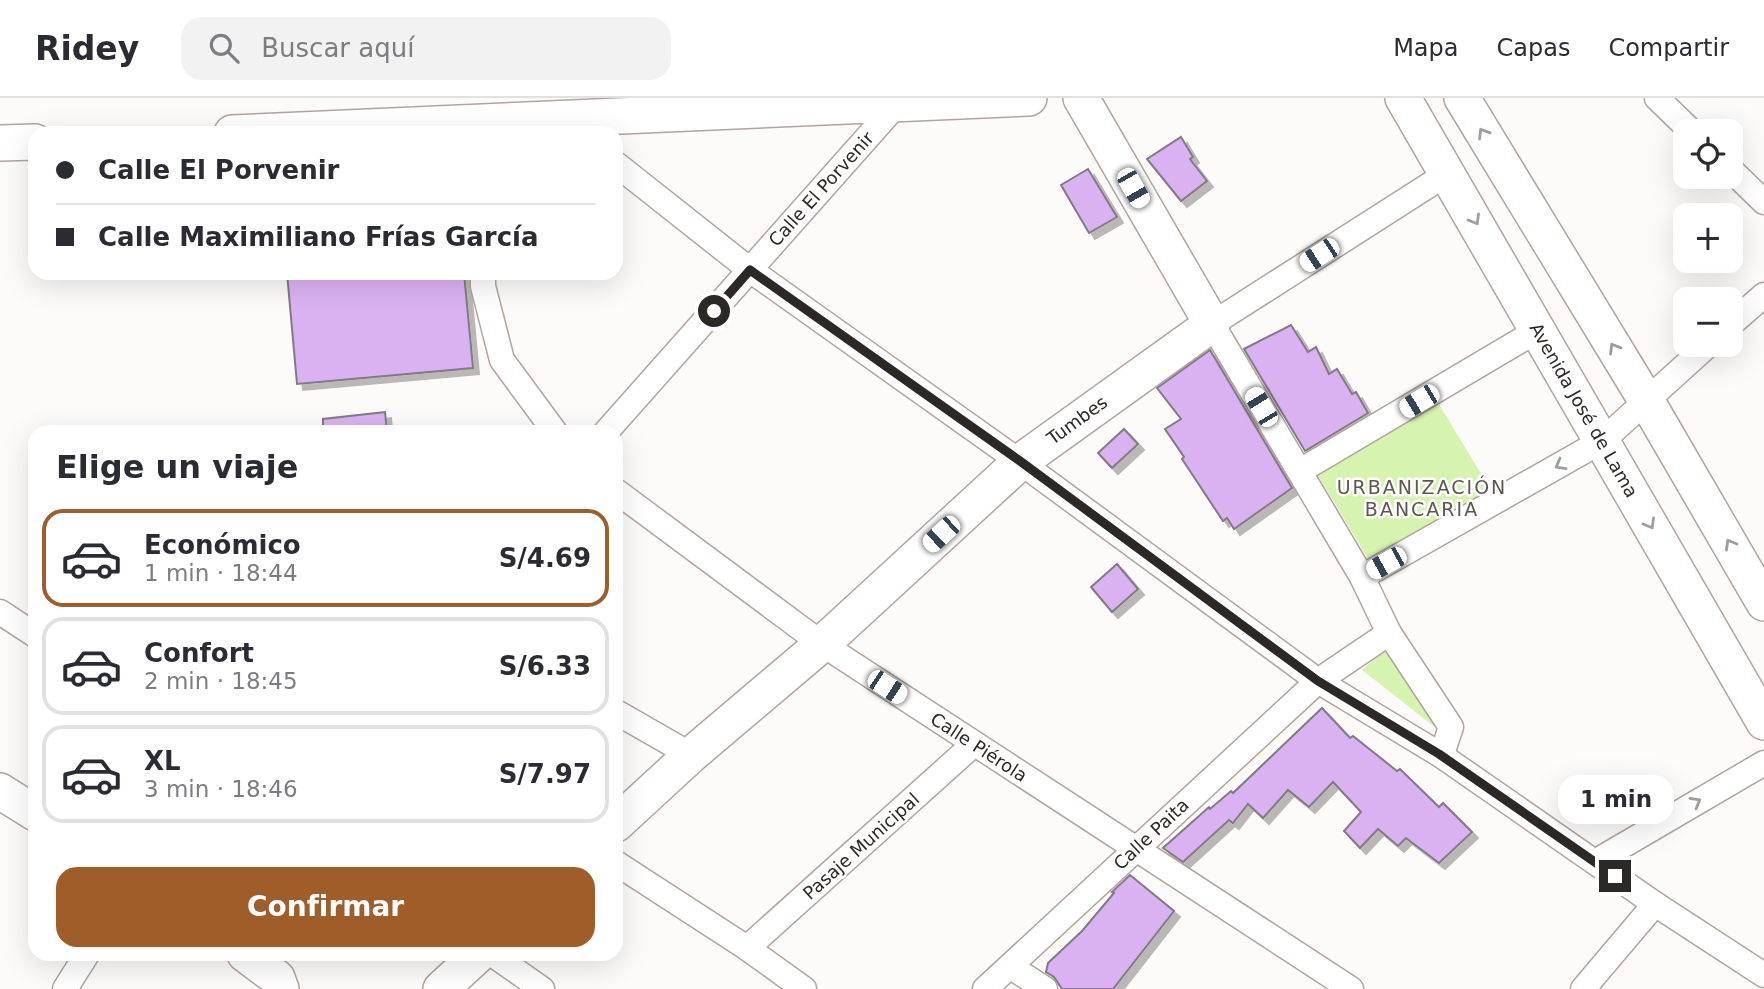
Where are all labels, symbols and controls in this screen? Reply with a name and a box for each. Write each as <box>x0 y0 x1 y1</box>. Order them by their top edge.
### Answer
search box <box>181 17 671 80</box>
text: Ridey <box>35 29 139 68</box>
icon: search <box>205 29 243 67</box>
text: Buscar aquí <box>261 33 414 63</box>
text: Mapa <box>1393 34 1459 62</box>
text: Capas <box>1497 34 1570 62</box>
text: Compartir <box>1608 34 1729 62</box>
map controls <box>1673 119 1743 357</box>
button: locate <box>1673 119 1743 189</box>
street label: Calle El Porvenir <box>764 127 878 251</box>
one-way arrow <box>1478 127 1491 140</box>
text: Calle El Porvenir <box>98 155 339 185</box>
car <box>1114 165 1153 211</box>
button: + <box>1673 203 1743 273</box>
one-way arrow <box>1467 213 1480 226</box>
text: Calle Maximiliano Frías García <box>98 222 539 252</box>
car <box>1296 235 1343 275</box>
button: − <box>1673 287 1743 357</box>
route start <box>698 295 730 327</box>
street label: Avenida José de Lama <box>1525 319 1643 501</box>
one-way arrow <box>1610 342 1623 355</box>
car <box>1396 381 1443 421</box>
car <box>1242 384 1281 430</box>
street label: Tumbes <box>1042 391 1111 449</box>
text: Elige un viaje <box>56 448 298 486</box>
one-way arrow <box>1555 457 1568 470</box>
district label: URBANIZACIÓN BANCARIA <box>1337 475 1507 520</box>
car <box>919 512 964 556</box>
one-way arrow <box>1642 516 1655 529</box>
icon: car <box>60 527 123 590</box>
text: Económico <box>144 530 301 560</box>
one-way arrow <box>1725 538 1738 551</box>
text: S/4.69 <box>499 543 591 573</box>
car <box>1363 544 1410 582</box>
text: 1 min · 18:44 <box>144 560 298 586</box>
icon: car <box>60 635 123 698</box>
text: Confort <box>144 638 254 668</box>
text: S/6.33 <box>499 651 591 681</box>
car <box>864 667 911 707</box>
text: 2 min · 18:45 <box>144 668 298 694</box>
street label: Calle Piérola <box>927 708 1031 786</box>
icon: car <box>60 743 123 806</box>
text: XL <box>144 746 181 776</box>
text: S/7.97 <box>499 759 591 789</box>
callout: 1 min <box>1557 774 1673 824</box>
text: 3 min · 18:46 <box>144 776 298 802</box>
text: 1 min <box>1580 786 1652 812</box>
street label: Pasaje Municipal <box>799 788 923 904</box>
street label: Calle Paita <box>1109 794 1193 874</box>
one-way arrow <box>1688 798 1701 811</box>
route end <box>1599 860 1631 892</box>
button: Confirmar <box>56 867 595 947</box>

